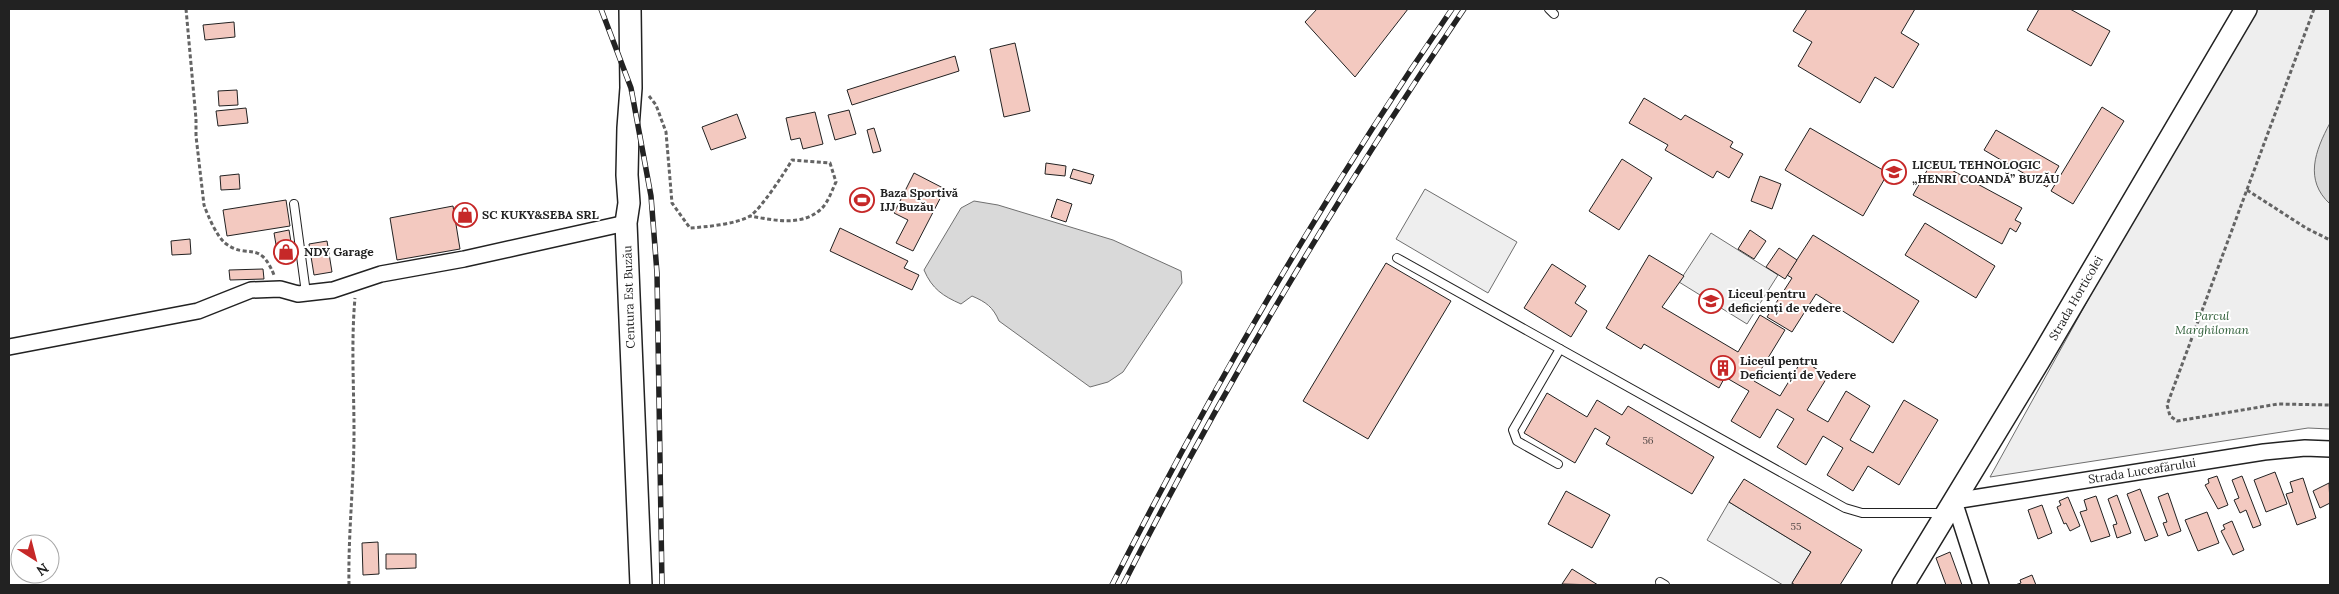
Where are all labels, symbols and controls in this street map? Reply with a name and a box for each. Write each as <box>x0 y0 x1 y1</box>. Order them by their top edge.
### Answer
place label: LICEUL TEHNOLOGIC „HENRI COANDĂ” BUZĂU <box>1912 157 2059 186</box>
school or university icon: LICEUL TEHNOLOGIC „HENRI COANDĂ” BUZĂU <box>1881 159 1907 185</box>
place label: Baza Sportivă IJJ Buzău <box>880 185 959 214</box>
sports icon: Baza Sportivă IJJ Buzău <box>849 187 875 213</box>
shop icon: SC KUKY&SEBA SRL <box>452 202 478 228</box>
place label: SC KUKY&SEBA SRL <box>482 207 600 222</box>
shop icon: NDY Garage <box>273 239 299 265</box>
place label: NDY Garage <box>304 244 374 259</box>
street label: Centura Est Buzău <box>619 245 638 349</box>
street label: Strada Horticolei <box>2045 253 2106 343</box>
place label: Liceul pentru deficienți de vedere <box>1728 286 1842 316</box>
school or university icon: Liceul pentru deficienți de vedere <box>1698 288 1724 314</box>
park label: Parcul Marghiloman <box>2175 308 2250 337</box>
place label: Liceul pentru Deficienți de Vedere <box>1740 353 1857 383</box>
building icon: Liceul pentru Deficienți de Vedere <box>1710 355 1736 381</box>
house number: 56 <box>1642 434 1654 447</box>
street label: Strada Luceafărului <box>2087 455 2197 486</box>
house number: 55 <box>1791 520 1801 533</box>
north arrow <box>10 534 60 584</box>
text: N <box>33 559 52 580</box>

